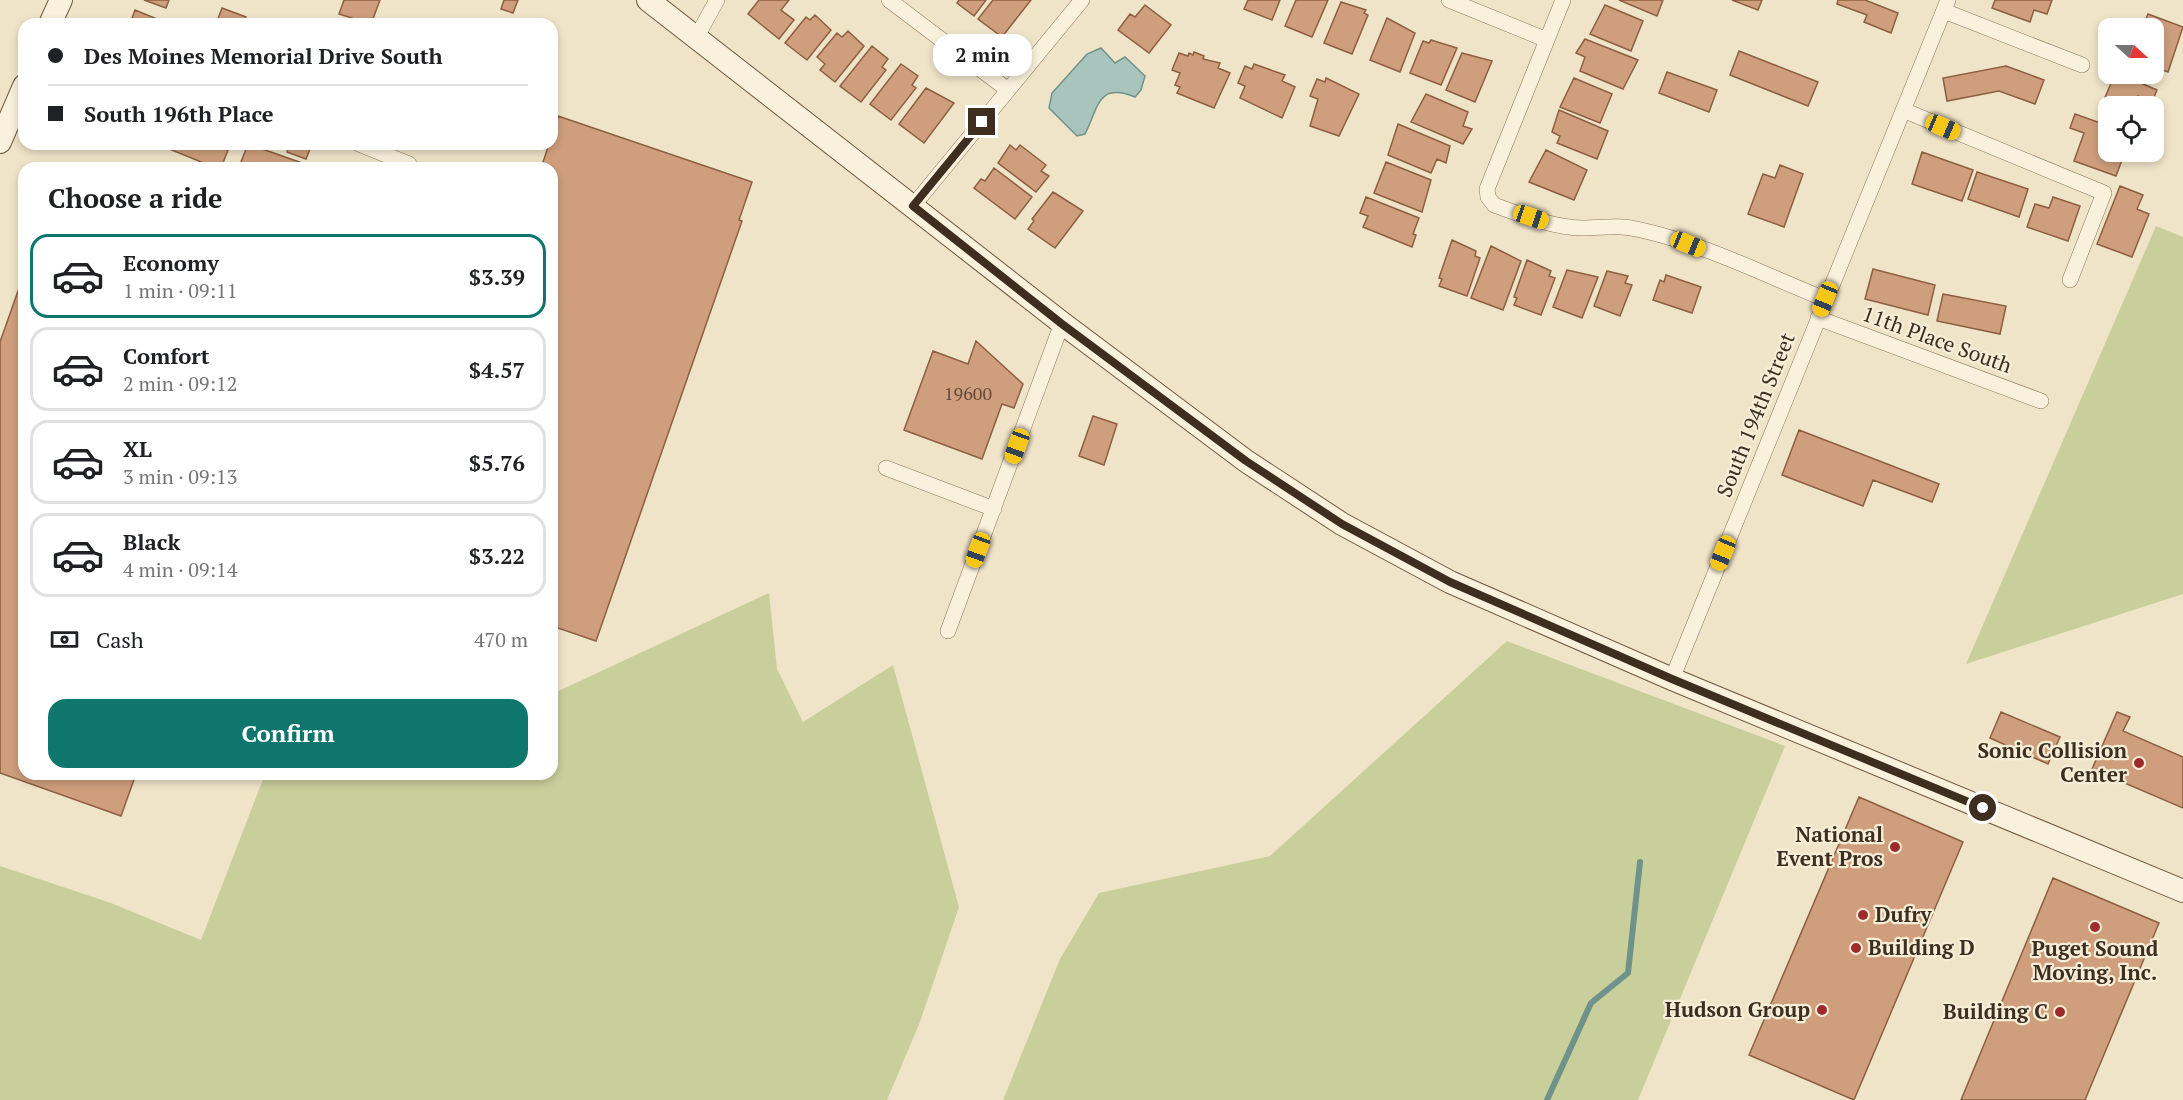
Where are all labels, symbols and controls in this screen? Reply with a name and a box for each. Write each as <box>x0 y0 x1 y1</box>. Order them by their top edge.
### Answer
north arrow <box>2098 18 2164 84</box>
map controls <box>2098 18 2164 162</box>
callout: 2 min <box>932 35 1032 77</box>
text: Des Moines Memorial Drive South <box>84 41 443 70</box>
text: 2 min <box>955 41 1010 68</box>
button: locate <box>2098 96 2164 162</box>
text: South 196th Place <box>84 99 274 128</box>
route end <box>968 108 995 135</box>
car <box>1923 112 1963 142</box>
text: Choose a ride <box>48 180 223 216</box>
car <box>1511 203 1551 231</box>
car <box>1668 229 1708 259</box>
text: Economy <box>123 248 219 277</box>
icon: car <box>51 249 105 303</box>
text: $3.39 <box>469 262 525 291</box>
text: 1 min · 09:11 <box>123 277 237 304</box>
car <box>1810 279 1840 319</box>
street label: 11th Place South <box>1859 299 2016 379</box>
street label: South 194th Street <box>1709 328 1801 501</box>
text: Comfort <box>123 341 209 370</box>
icon: car <box>51 342 105 396</box>
text: $4.57 <box>469 355 525 384</box>
text: 2 min · 09:12 <box>123 370 237 397</box>
house number: 19600 <box>944 381 992 405</box>
car <box>1002 426 1032 466</box>
text: XL <box>123 434 152 463</box>
icon: car <box>51 435 105 489</box>
text: $5.76 <box>469 448 525 477</box>
text: 3 min · 09:13 <box>123 463 237 490</box>
text: Black <box>123 527 180 556</box>
icon: car <box>51 528 105 582</box>
car <box>963 530 993 570</box>
car <box>1708 533 1738 573</box>
text: $3.22 <box>469 541 525 570</box>
text: 4 min · 09:14 <box>123 556 237 583</box>
icon: cash <box>48 623 81 656</box>
text: Cash <box>96 625 144 654</box>
text: 470 m <box>474 626 528 653</box>
button: Confirm <box>48 699 528 768</box>
place label: Sonic Collision Center <box>1977 736 2127 788</box>
marker: Sonic Collision Center <box>2132 756 2146 770</box>
route start <box>1969 794 1996 821</box>
place label: National Event Pros <box>1776 820 1883 872</box>
marker: National Event Pros <box>1888 840 1902 854</box>
place label: Dufry <box>1875 900 1932 928</box>
marker: Dufry <box>1856 908 1870 922</box>
marker: Puget Sound Moving, Inc. <box>2088 920 2102 934</box>
place label: Building D <box>1868 933 1975 961</box>
place label: Puget Sound Moving, Inc. <box>2032 934 2159 986</box>
marker: Building D <box>1849 941 1863 955</box>
place label: Hudson Group <box>1665 995 1810 1023</box>
place label: Building C <box>1943 997 2048 1025</box>
marker: Hudson Group <box>1815 1003 1829 1017</box>
marker: Building C <box>2053 1005 2067 1019</box>

